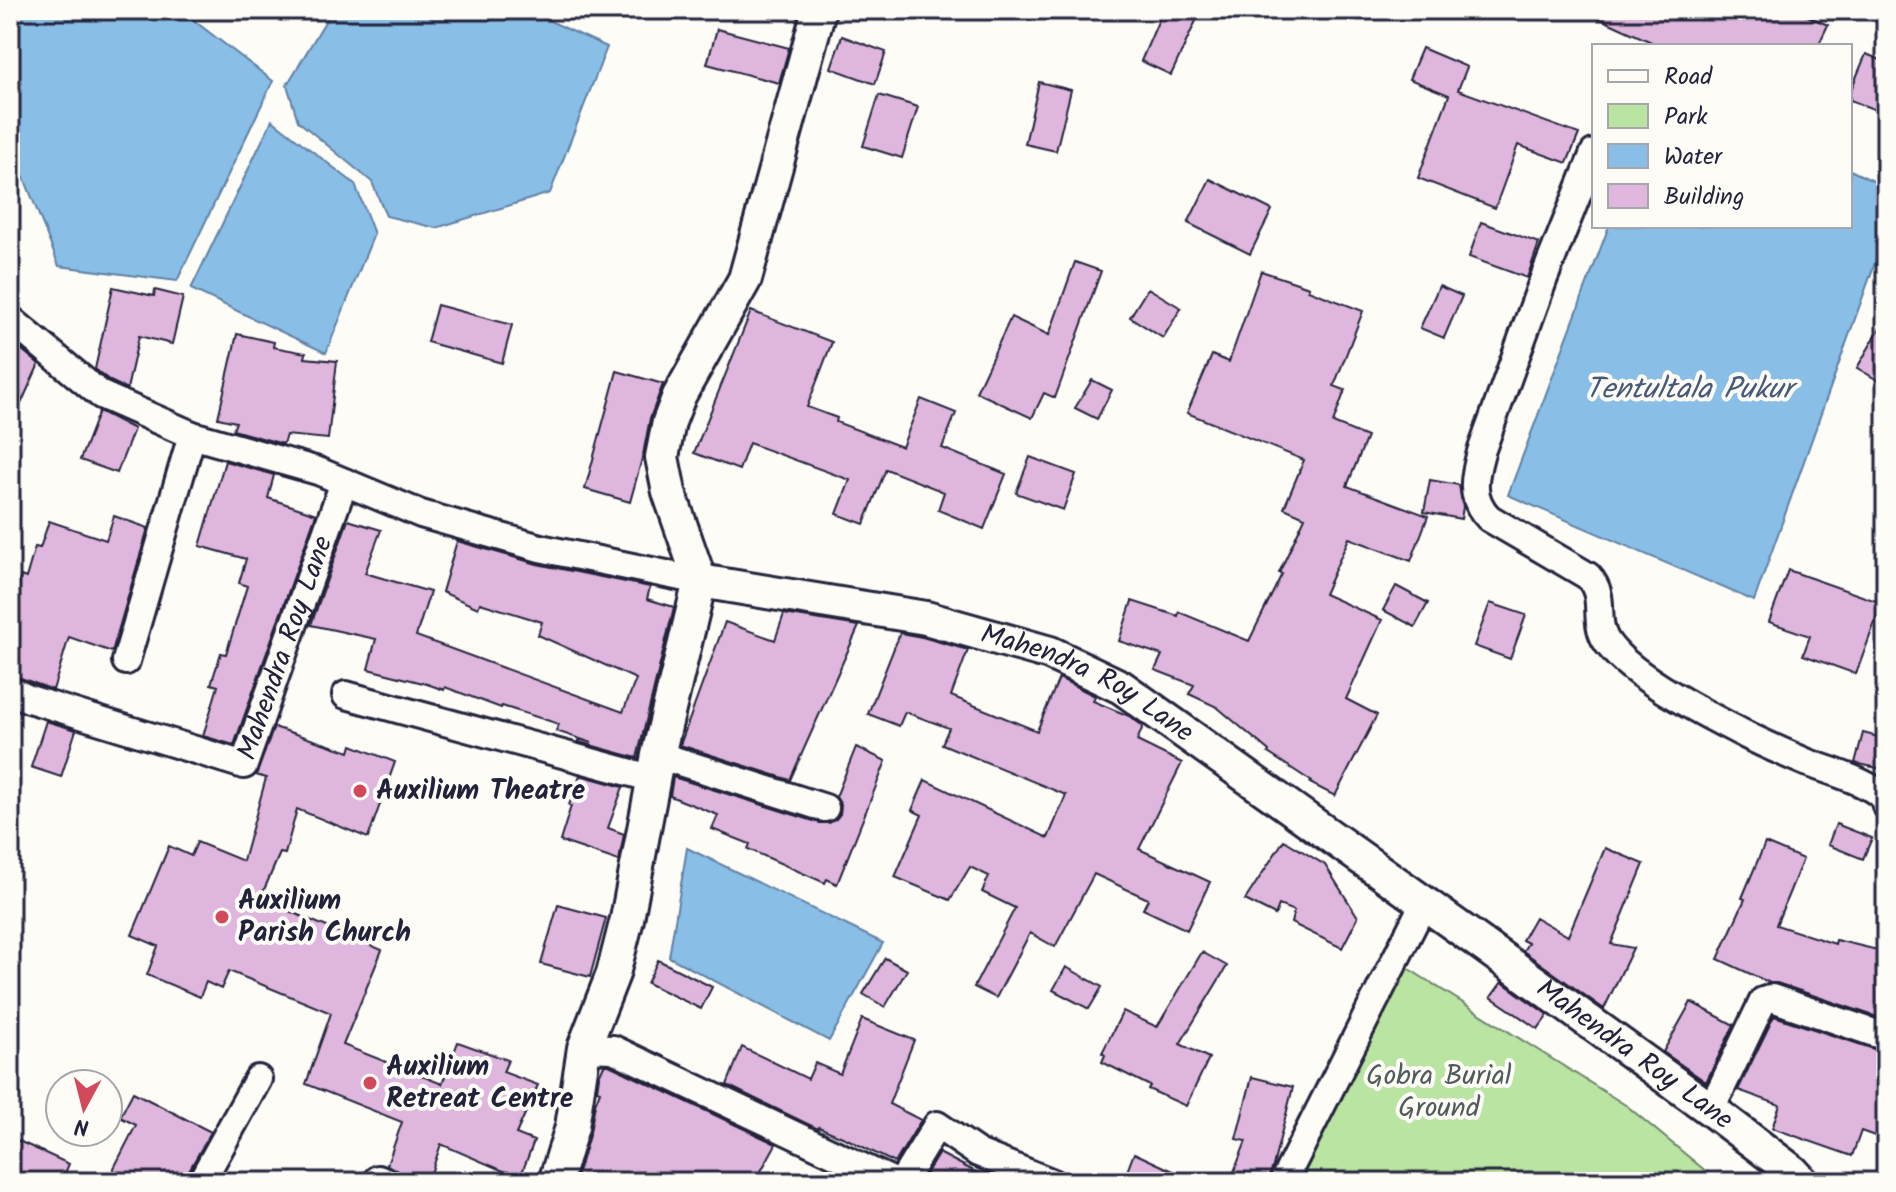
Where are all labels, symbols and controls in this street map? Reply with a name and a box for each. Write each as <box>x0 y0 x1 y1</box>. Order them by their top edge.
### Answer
legend <box>1592 44 1852 228</box>
text: Road <box>1664 58 1713 97</box>
text: Park <box>1664 98 1708 137</box>
text: Water <box>1664 138 1724 177</box>
text: Building <box>1664 178 1744 217</box>
water label: Tentultala Pukur <box>1585 366 1799 414</box>
street label: Mahendra Roy Lane <box>225 529 346 766</box>
street label: Mahendra Roy Lane <box>975 612 1203 755</box>
place label: Auxilium Theatre <box>376 769 586 814</box>
marker: Auxilium Theatre <box>351 782 369 800</box>
place label: Auxilium Parish Church <box>238 879 411 956</box>
marker: Auxilium Parish Church <box>213 908 231 926</box>
street label: Mahendra Roy Lane <box>1526 967 1743 1142</box>
place label: Auxilium Retreat Centre <box>386 1045 574 1122</box>
park label: Gobra Burial Ground <box>1366 1054 1512 1131</box>
north arrow <box>44 1068 124 1148</box>
marker: Auxilium Retreat Centre <box>361 1074 379 1092</box>
text: N <box>73 1107 91 1144</box>

